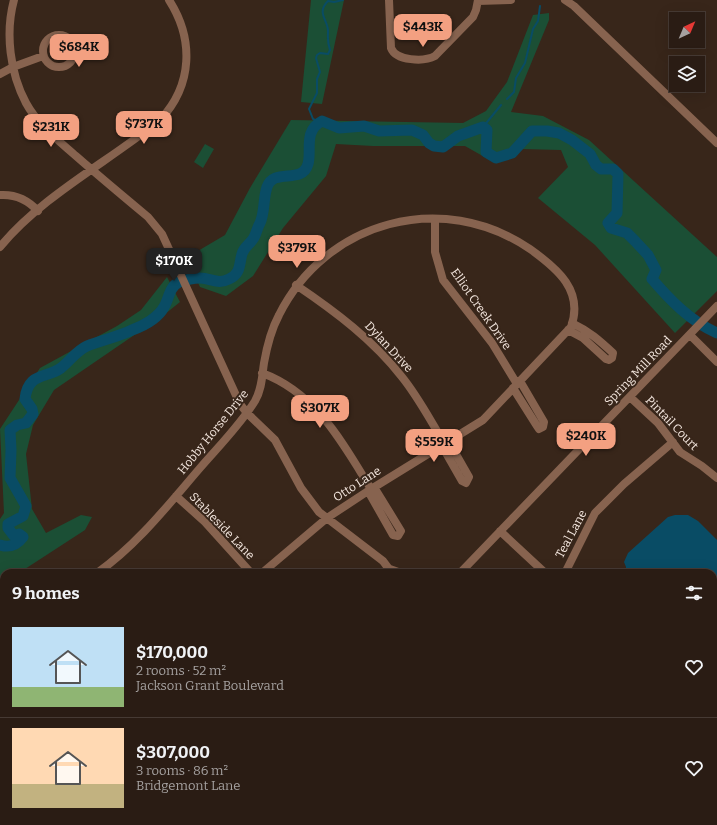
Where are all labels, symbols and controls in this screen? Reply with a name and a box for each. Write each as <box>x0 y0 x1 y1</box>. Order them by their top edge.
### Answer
north arrow <box>669 12 705 48</box>
map controls <box>669 12 705 92</box>
pin: $443K <box>395 14 451 48</box>
text: $443K <box>403 19 443 34</box>
pin: $684K <box>51 34 107 68</box>
text: $684K <box>59 39 99 54</box>
button: layers <box>669 56 705 92</box>
pin: $737K <box>116 111 172 145</box>
pin: $231K <box>23 114 79 148</box>
text: $737K <box>125 116 163 131</box>
text: $231K <box>32 119 70 134</box>
pin: $379K <box>269 235 325 269</box>
text: $379K <box>277 240 317 255</box>
pin: $170K <box>146 248 202 282</box>
text: $170K <box>155 253 193 268</box>
street label: Elliot Creek Drive <box>448 266 514 352</box>
street label: Dylan Drive <box>362 319 416 375</box>
street label: Spring Mill Road <box>601 333 675 409</box>
street label: Hobby Horse Drive <box>175 387 251 477</box>
street label: Pintail Court <box>643 393 702 453</box>
pin: $307K <box>292 395 348 429</box>
text: $307K <box>300 400 340 415</box>
pin: $240K <box>558 423 614 457</box>
text: $240K <box>566 428 606 443</box>
pin: $559K <box>406 429 462 463</box>
text: $559K <box>414 434 454 449</box>
street label: Otto Lane <box>331 463 383 505</box>
street label: Stableside Lane <box>187 490 257 562</box>
street label: Teal Lane <box>552 507 590 561</box>
icon: filters <box>683 582 705 604</box>
text: 9 homes <box>12 583 80 604</box>
text: $170,000 <box>136 642 208 663</box>
icon: home <box>44 643 92 691</box>
icon: heart <box>683 656 705 678</box>
text: 2 rooms · 52 m² <box>136 663 226 678</box>
text: Jackson Grant Boulevard <box>136 678 284 693</box>
text: $307,000 <box>136 742 210 763</box>
icon: home <box>44 744 92 792</box>
icon: heart <box>683 757 705 779</box>
text: 3 rooms · 86 m² <box>136 763 228 778</box>
text: Bridgemont Lane <box>136 778 240 793</box>

